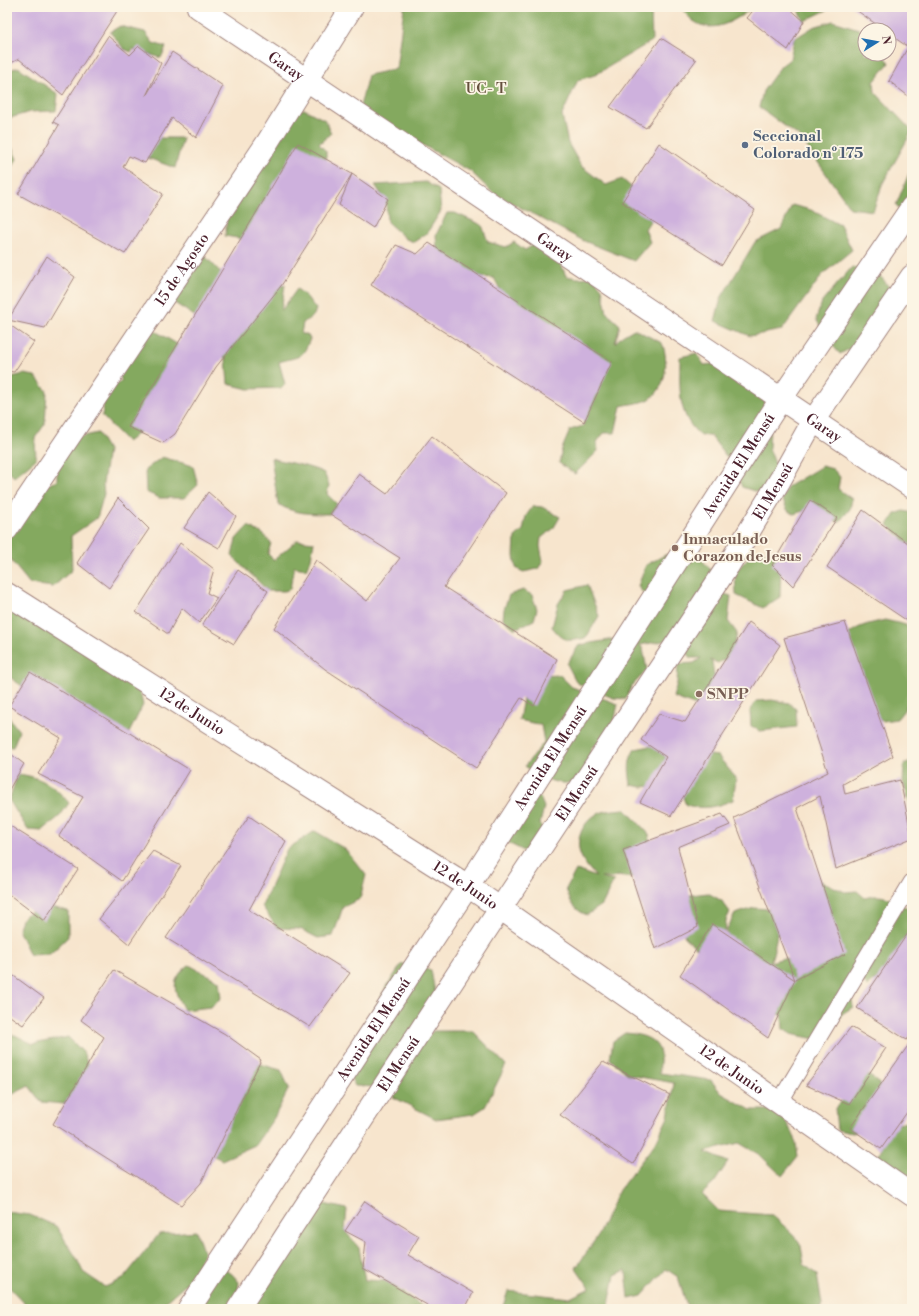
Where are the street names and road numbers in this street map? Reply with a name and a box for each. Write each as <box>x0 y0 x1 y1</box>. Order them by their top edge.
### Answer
street label: Garay <box>264 48 308 86</box>
street label: Garay <box>533 228 577 267</box>
street label: 15 de Agosto <box>151 229 214 310</box>
street label: Garay <box>802 409 846 447</box>
street label: Avenida El Mensú <box>698 410 778 520</box>
street label: El Mensú <box>749 460 797 524</box>
street label: 12 de Junio <box>155 684 228 740</box>
street label: Avenida El Mensú <box>511 703 591 813</box>
street label: El Mensú <box>552 762 602 824</box>
street label: 12 de Junio <box>429 857 502 914</box>
street label: Avenida El Mensú <box>334 975 414 1085</box>
street label: El Mensú <box>373 1033 423 1095</box>
street label: 12 de Junio <box>695 1041 768 1099</box>

